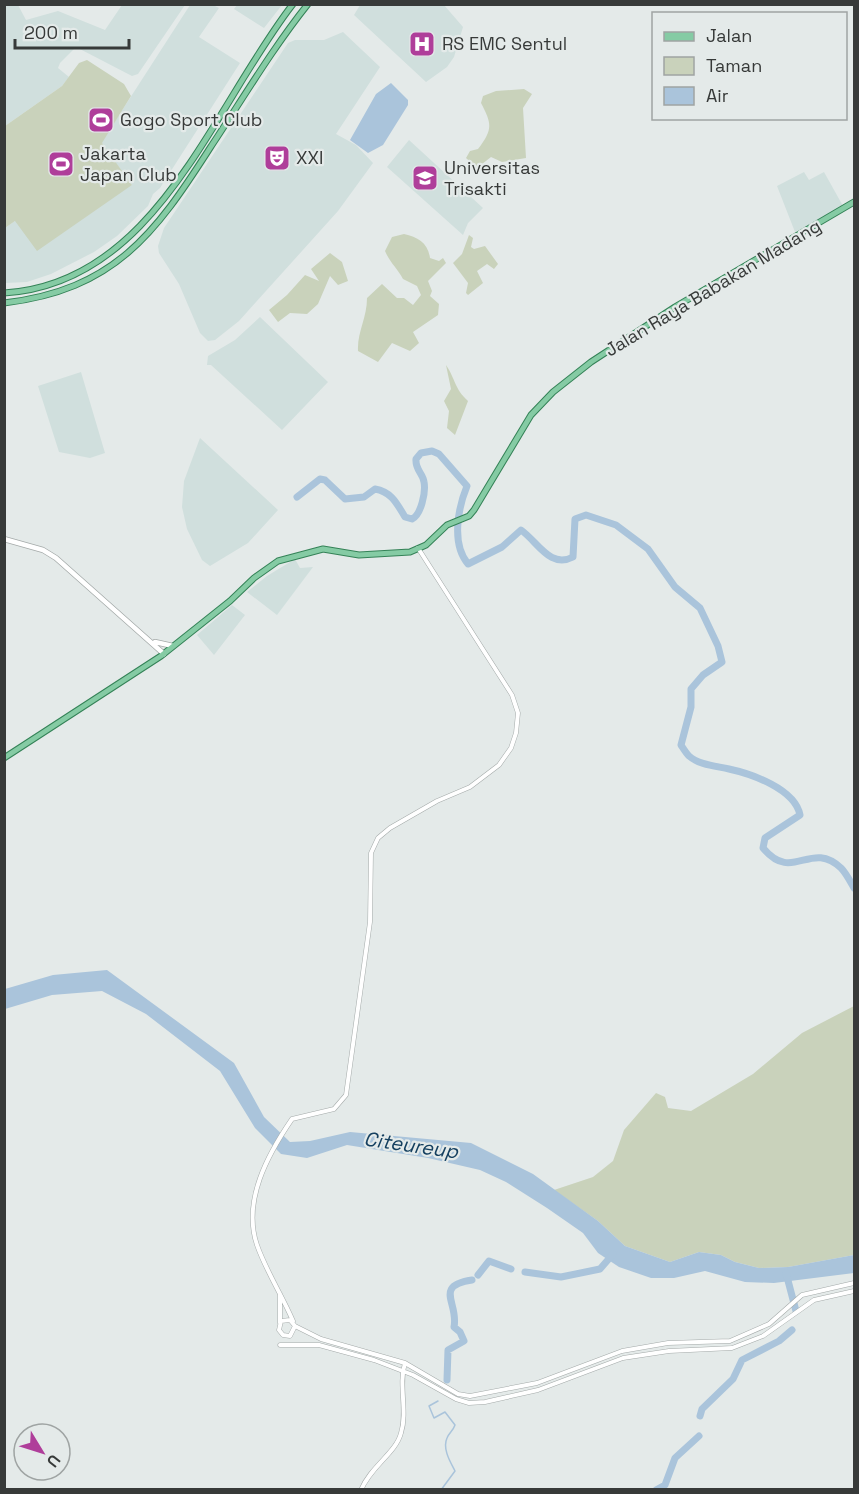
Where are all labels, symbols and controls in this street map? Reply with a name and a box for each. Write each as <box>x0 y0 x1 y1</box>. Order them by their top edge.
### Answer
scale bar <box>15 12 129 50</box>
legend <box>652 12 847 120</box>
text: 200 m <box>24 21 78 44</box>
text: Jalan <box>706 24 752 47</box>
hospital icon: RS EMC Sentul <box>407 29 437 59</box>
place label: RS EMC Sentul <box>442 32 567 55</box>
text: Taman <box>706 54 762 77</box>
text: Air <box>706 84 729 107</box>
sports icon: Gogo Sport Club <box>86 105 116 135</box>
place label: Gogo Sport Club <box>120 108 262 131</box>
place label: Jakarta Japan Club <box>80 142 177 186</box>
theatre icon: XXI <box>262 143 292 173</box>
place label: XXI <box>296 146 323 169</box>
sports icon: Jakarta Japan Club <box>46 149 76 179</box>
place label: Universitas Trisakti <box>444 156 540 200</box>
school or university icon: Universitas Trisakti <box>410 163 440 193</box>
street label: Jalan Raya Babakan Madang <box>600 214 825 361</box>
water label: Citeureup <box>362 1126 461 1165</box>
north arrow <box>12 1422 72 1482</box>
text: U <box>42 1450 65 1472</box>

